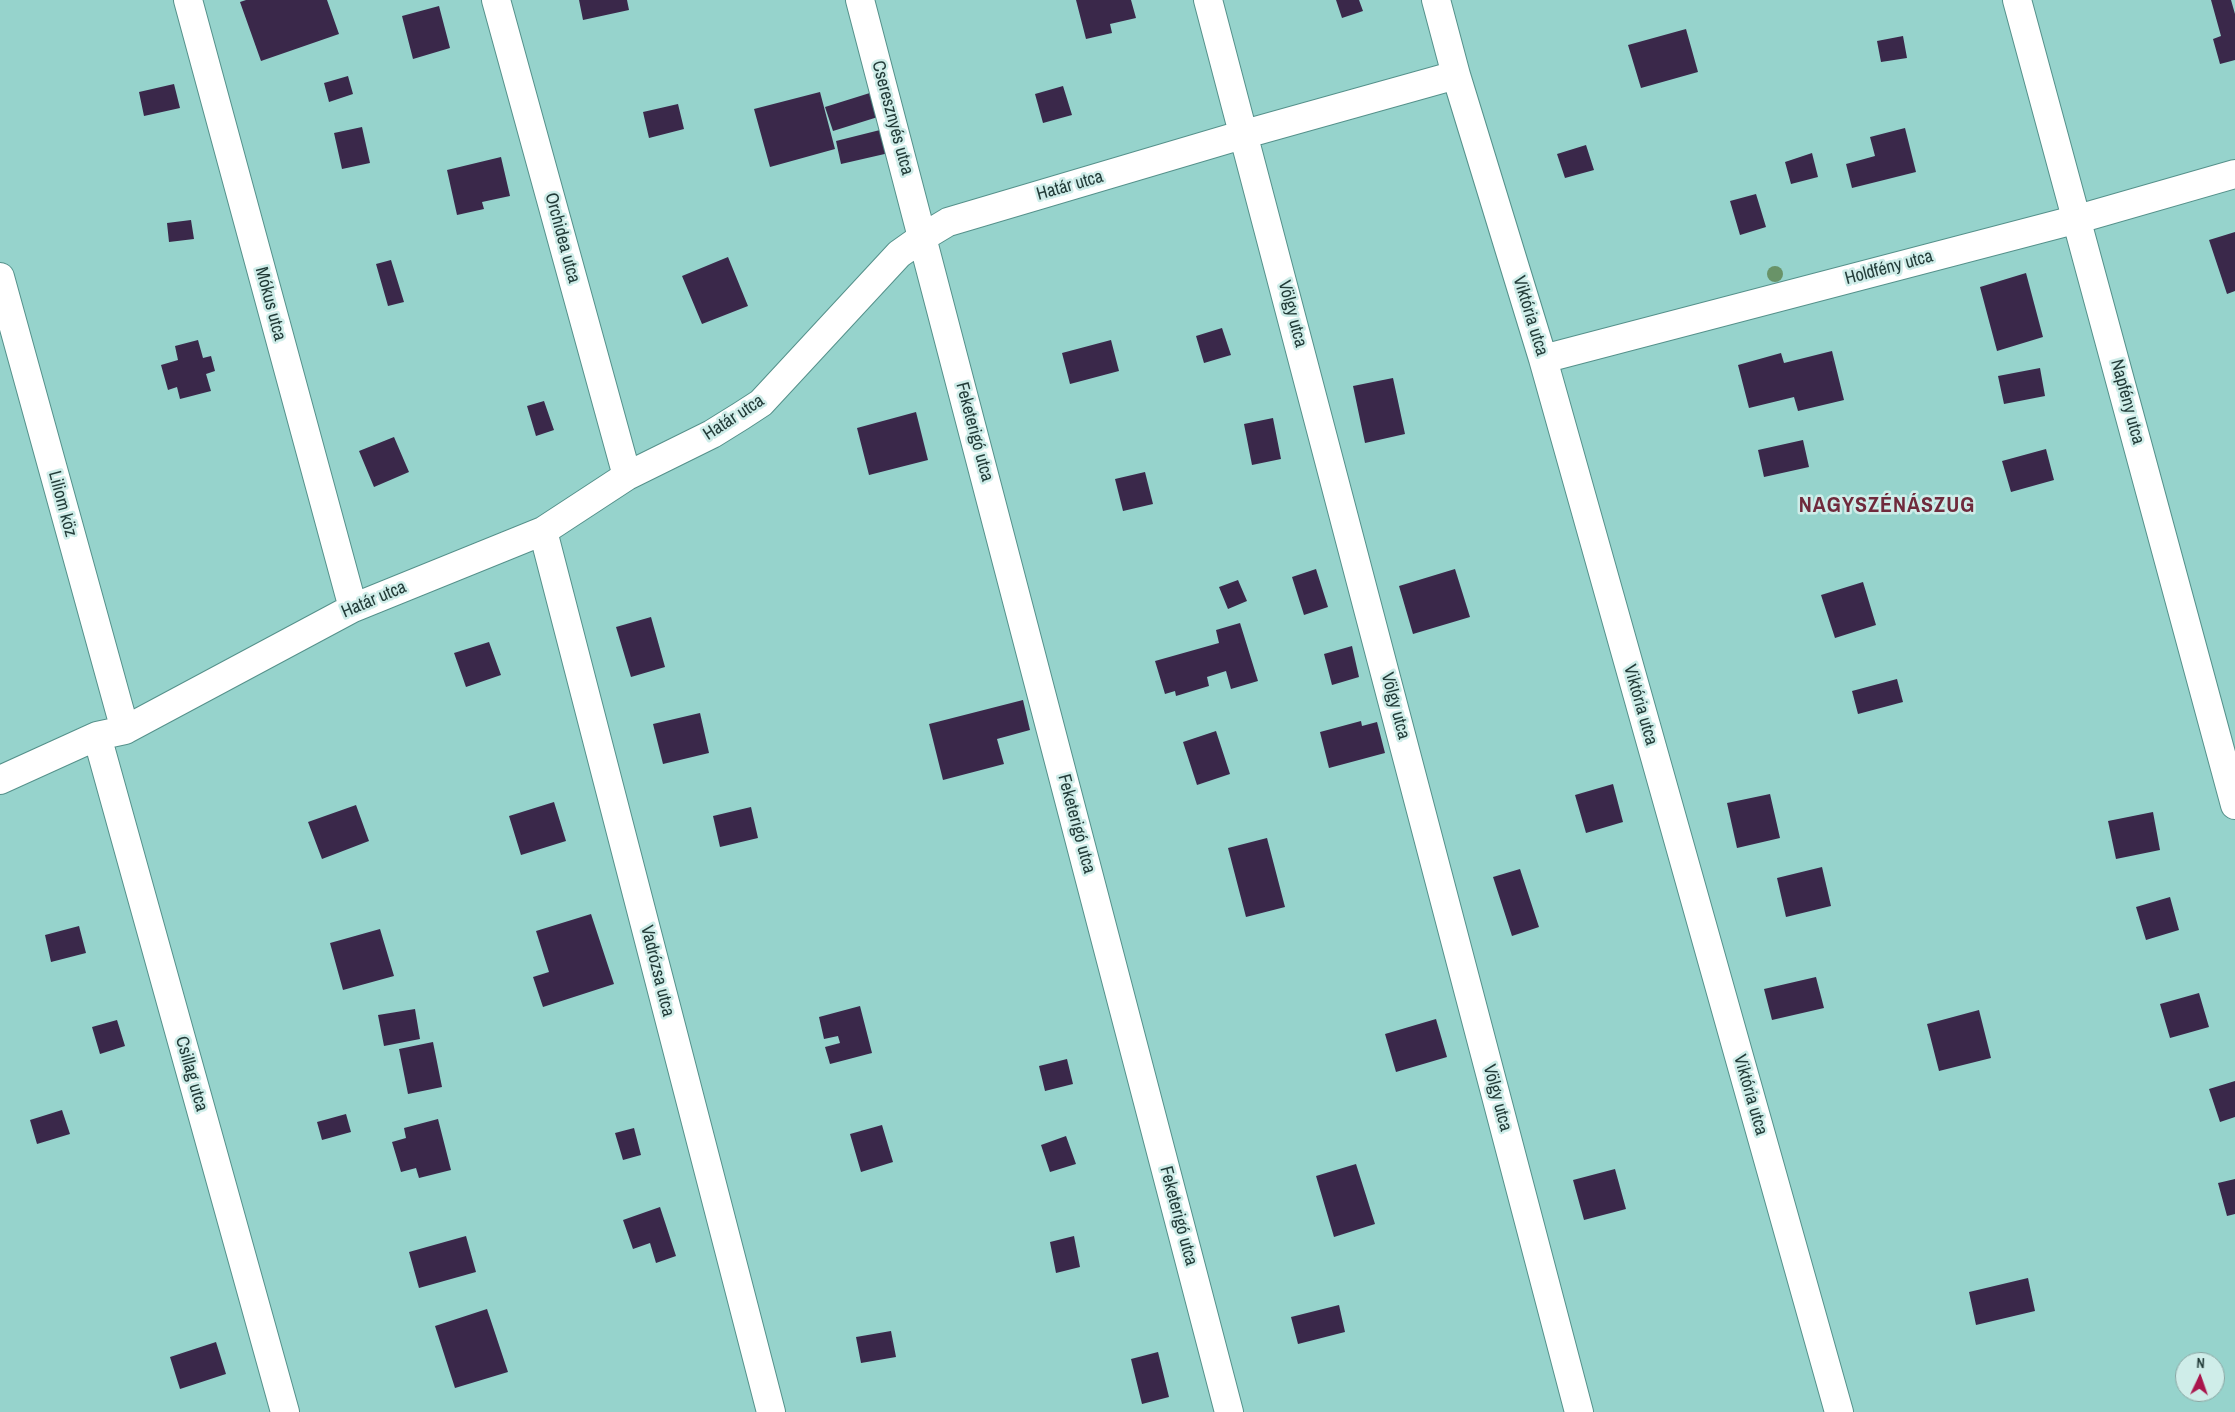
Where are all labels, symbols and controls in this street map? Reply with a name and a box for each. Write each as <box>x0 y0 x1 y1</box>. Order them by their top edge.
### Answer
street label: Cseresznyés utca <box>866 59 918 177</box>
street label: Határ utca <box>1034 166 1106 206</box>
street label: Orchidea utca <box>540 190 584 286</box>
street label: Holdfény utca <box>1843 246 1935 290</box>
street label: Mókus utca <box>250 265 290 343</box>
street label: Viktória utca <box>1508 273 1552 359</box>
street label: Völgy utca <box>1273 278 1311 350</box>
street label: Napfény utca <box>2105 357 2149 447</box>
street label: Feketerigó utca <box>950 380 998 484</box>
street label: Határ utca <box>700 390 768 446</box>
street label: Liliom köz <box>43 469 81 539</box>
district label: NAGYSZÉNÁSZUG <box>1797 493 1977 519</box>
street label: Határ utca <box>338 577 410 623</box>
street label: Viktória utca <box>1618 662 1662 748</box>
street label: Völgy utca <box>1376 670 1414 742</box>
street label: Feketerigó utca <box>1052 772 1100 876</box>
street label: Vadrózsa utca <box>635 923 679 1019</box>
street label: Csillag utca <box>170 1034 212 1114</box>
street label: Viktória utca <box>1728 1052 1772 1138</box>
street label: Völgy utca <box>1478 1062 1516 1134</box>
street label: Feketerigó utca <box>1154 1164 1202 1268</box>
north arrow <box>2175 1352 2225 1402</box>
text: N <box>2196 1354 2205 1372</box>

